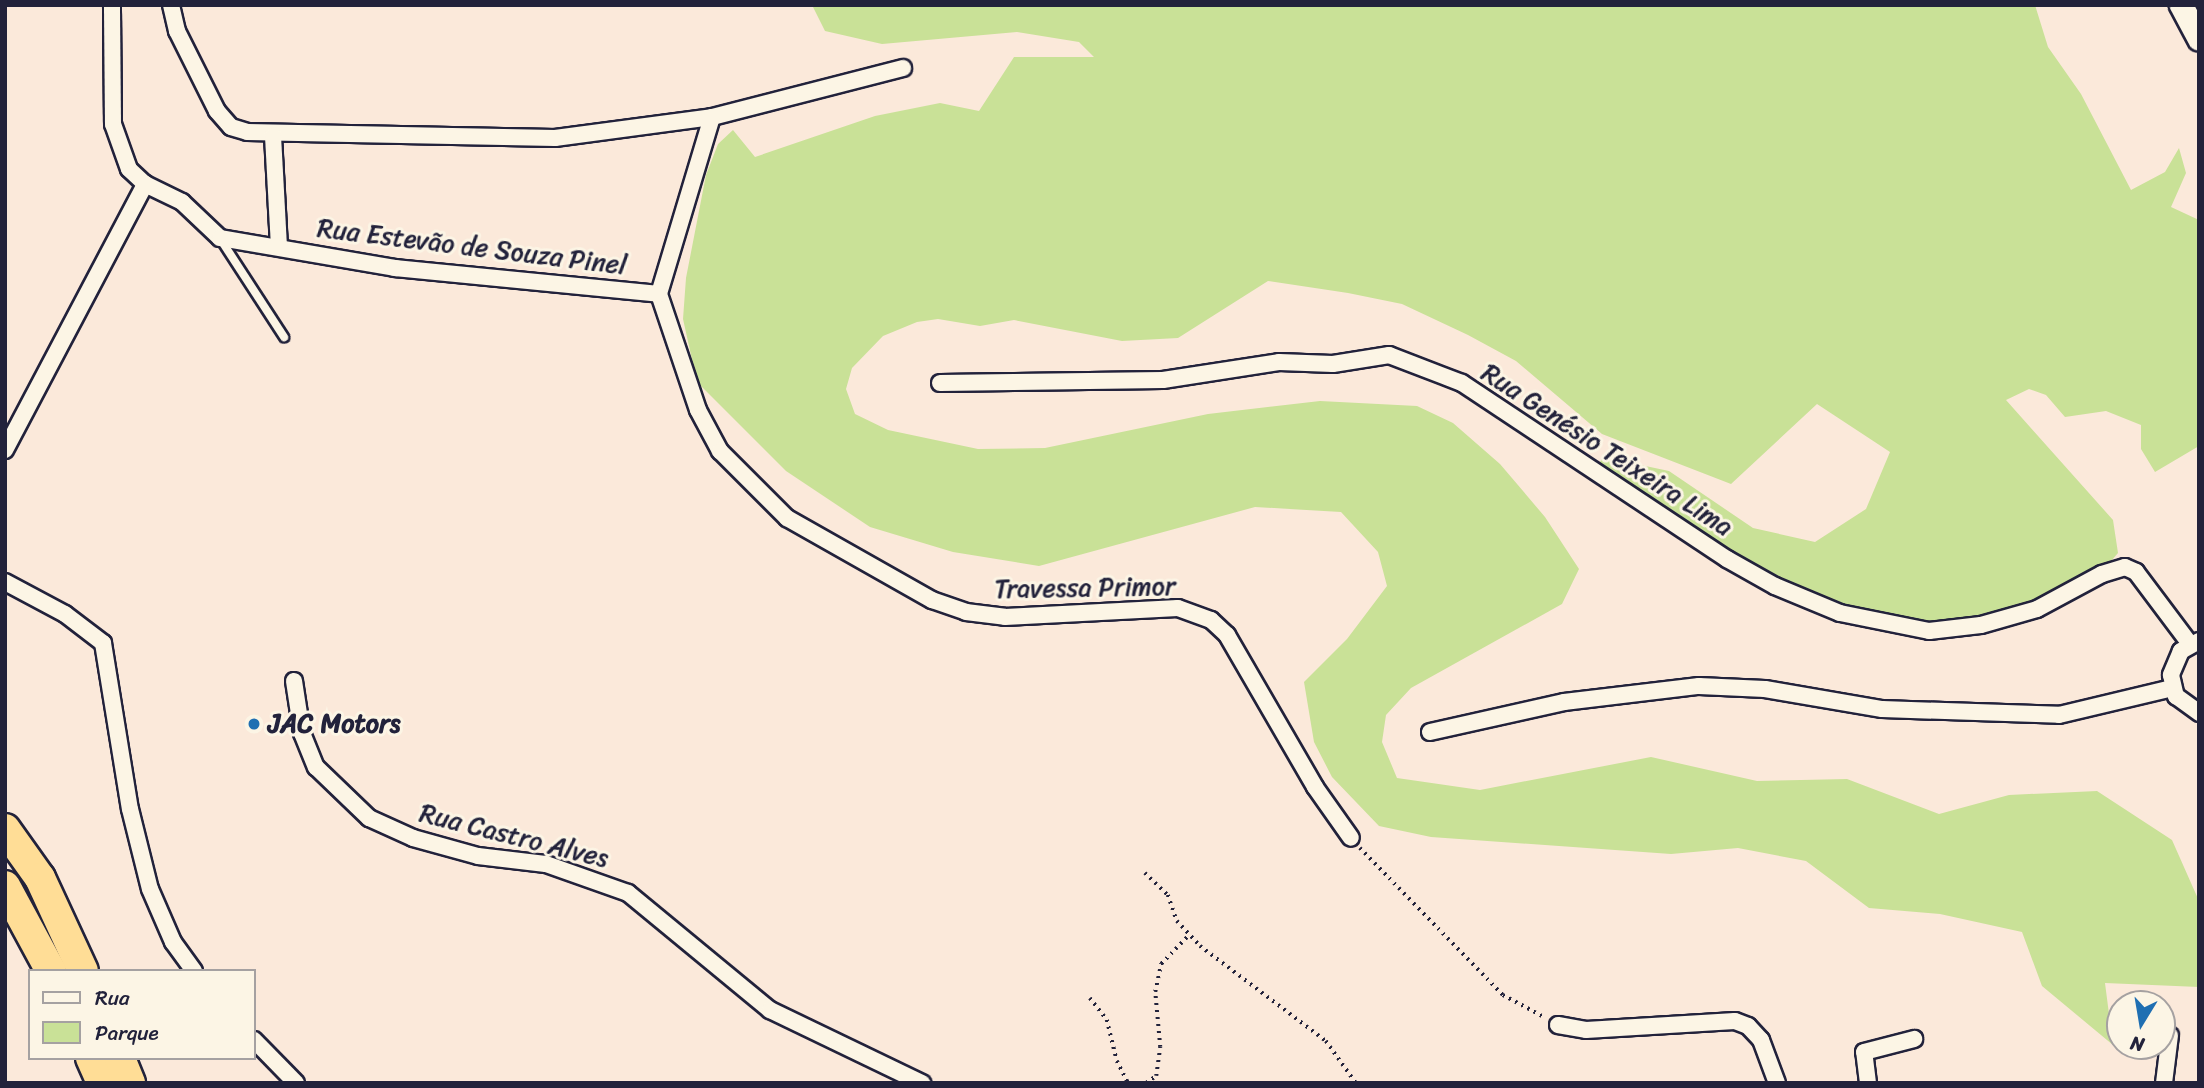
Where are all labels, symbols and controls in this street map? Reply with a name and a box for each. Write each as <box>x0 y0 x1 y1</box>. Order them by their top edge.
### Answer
street label: Rua Estevão de Souza Pinel <box>315 212 629 282</box>
street label: Rua Genésio Teixeira Lima <box>1475 357 1739 543</box>
street label: Travessa Primor <box>994 571 1176 605</box>
place label: JAC Motors <box>268 708 401 740</box>
marker: JAC Motors <box>246 716 262 732</box>
street label: Rua Castro Alves <box>416 797 612 875</box>
legend <box>28 969 256 1060</box>
text: Rua <box>95 979 130 1017</box>
north arrow <box>2106 990 2176 1060</box>
text: Parque <box>95 1014 159 1052</box>
text: N <box>2128 1027 2147 1062</box>

